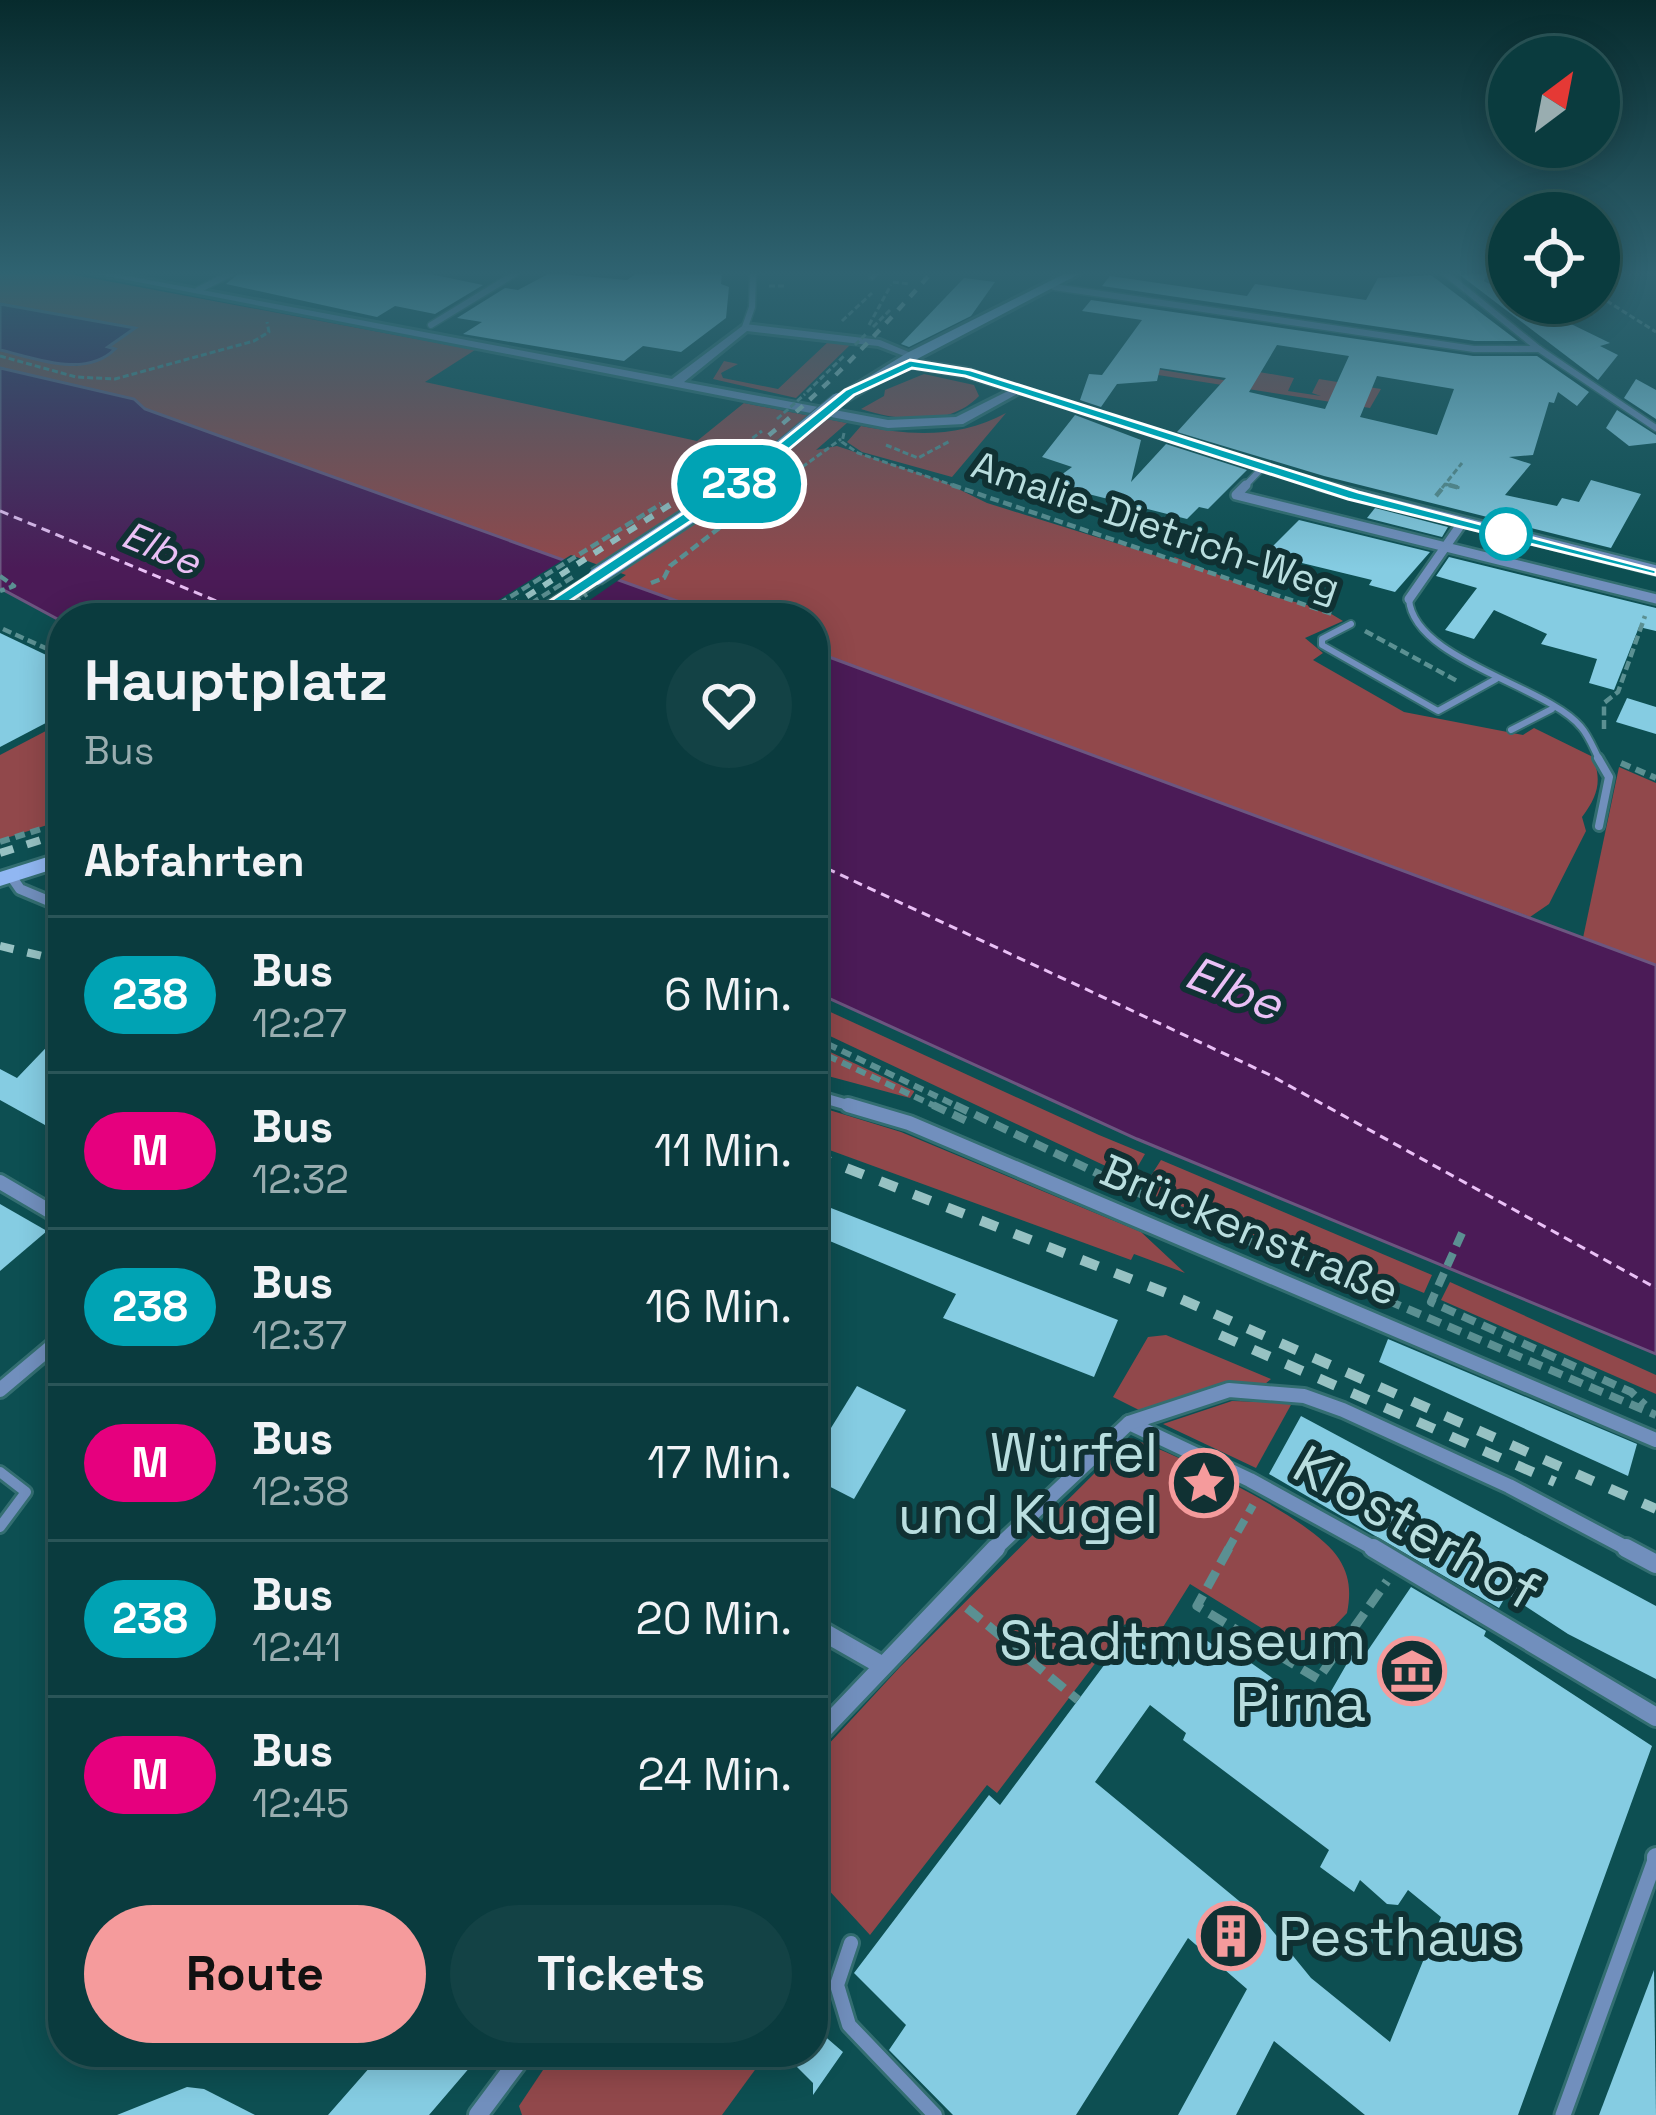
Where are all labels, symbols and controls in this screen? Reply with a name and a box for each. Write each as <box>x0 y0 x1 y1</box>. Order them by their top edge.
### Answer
north arrow <box>1488 36 1620 168</box>
map controls <box>1488 36 1620 324</box>
button: locate <box>1488 192 1620 324</box>
street label: Amalie-Dietrich-Weg <box>965 440 1347 612</box>
line badge: 238 <box>670 445 808 523</box>
text: 238 <box>701 457 777 510</box>
unlabelled marker <box>1481 509 1531 559</box>
water label: Elbe <box>115 510 209 587</box>
button: heart <box>666 642 792 768</box>
text: Hauptplatz <box>84 644 388 717</box>
text: Bus <box>84 726 154 775</box>
text: Abfahrten <box>84 832 305 889</box>
water label: Elbe <box>1177 941 1292 1035</box>
text: Bus <box>252 942 333 999</box>
text: 6 Min. <box>664 966 792 1023</box>
text: 238 <box>112 968 188 1021</box>
text: 12:27 <box>252 999 347 1048</box>
text: Bus <box>252 1098 333 1155</box>
text: 11 Min. <box>654 1122 792 1179</box>
text: M <box>131 1124 169 1177</box>
street label: Brückenstraße <box>1092 1141 1408 1319</box>
text: 12:32 <box>252 1155 349 1204</box>
text: Bus <box>252 1254 333 1311</box>
text: 16 Min. <box>645 1278 792 1335</box>
text: 238 <box>112 1280 188 1333</box>
text: 12:37 <box>252 1311 347 1360</box>
text: Bus <box>252 1410 333 1467</box>
place label: Würfel und Kugel <box>898 1418 1158 1549</box>
street label: Klosterhof <box>1282 1430 1552 1626</box>
text: 17 Min. <box>647 1434 792 1491</box>
text: M <box>131 1436 169 1489</box>
place icon: Würfel und Kugel <box>1169 1448 1239 1518</box>
text: 12:38 <box>252 1467 350 1516</box>
text: Bus <box>252 1566 333 1623</box>
text: 20 Min. <box>636 1590 792 1647</box>
text: 238 <box>112 1592 188 1645</box>
place label: Stadtmuseum Pirna <box>999 1606 1366 1737</box>
text: 12:41 <box>252 1623 341 1672</box>
museum icon: Stadtmuseum Pirna <box>1377 1636 1447 1706</box>
text: Bus <box>252 1722 333 1779</box>
text: 24 Min. <box>638 1746 792 1803</box>
text: M <box>131 1748 169 1801</box>
text: 12:45 <box>252 1779 349 1828</box>
building icon: Pesthaus <box>1196 1901 1266 1971</box>
place label: Pesthaus <box>1278 1902 1519 1971</box>
button: Route <box>84 1905 426 2043</box>
button: Tickets <box>450 1905 792 2043</box>

